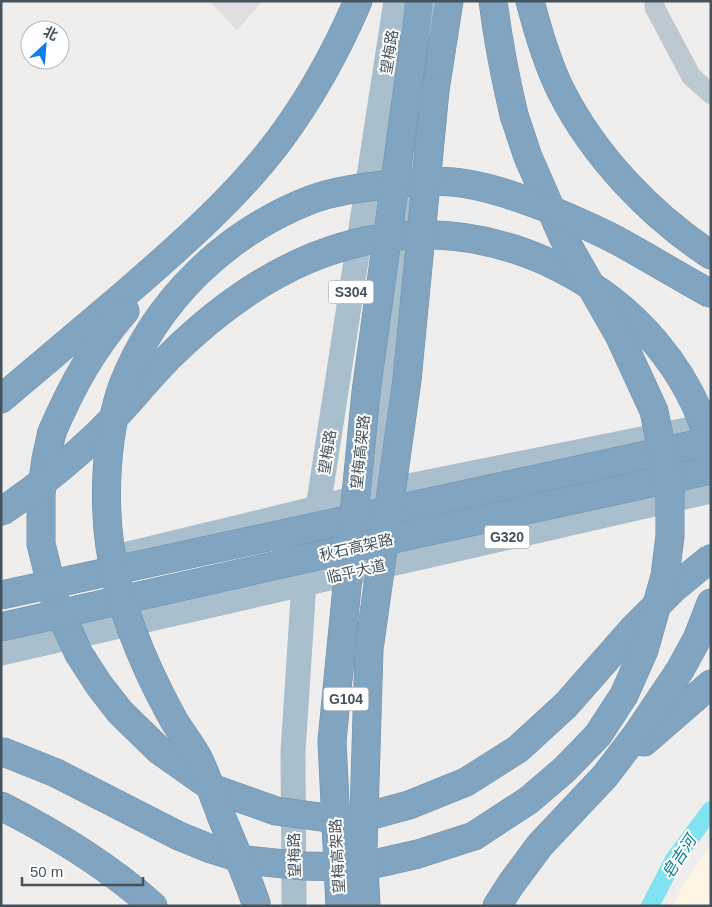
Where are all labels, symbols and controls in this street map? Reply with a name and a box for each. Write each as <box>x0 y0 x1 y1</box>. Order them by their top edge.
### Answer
north arrow <box>20 20 70 70</box>
text: 北 <box>41 23 60 44</box>
street label: 望梅路 <box>377 28 401 76</box>
road number: S304 <box>328 280 374 304</box>
street label: 望梅高架路 <box>348 414 372 490</box>
street label: 望梅路 <box>315 428 339 476</box>
road number: G320 <box>484 526 530 548</box>
street label: 秋石高架路 <box>318 530 394 564</box>
street label: 临平大道 <box>325 556 387 586</box>
road number: G104 <box>324 688 368 711</box>
street label: 望梅高架路 <box>327 818 347 894</box>
water label: 皂吉河 <box>659 830 701 882</box>
street label: 望梅路 <box>285 832 303 878</box>
scale bar <box>22 854 144 886</box>
text: 50 m <box>30 863 63 880</box>

